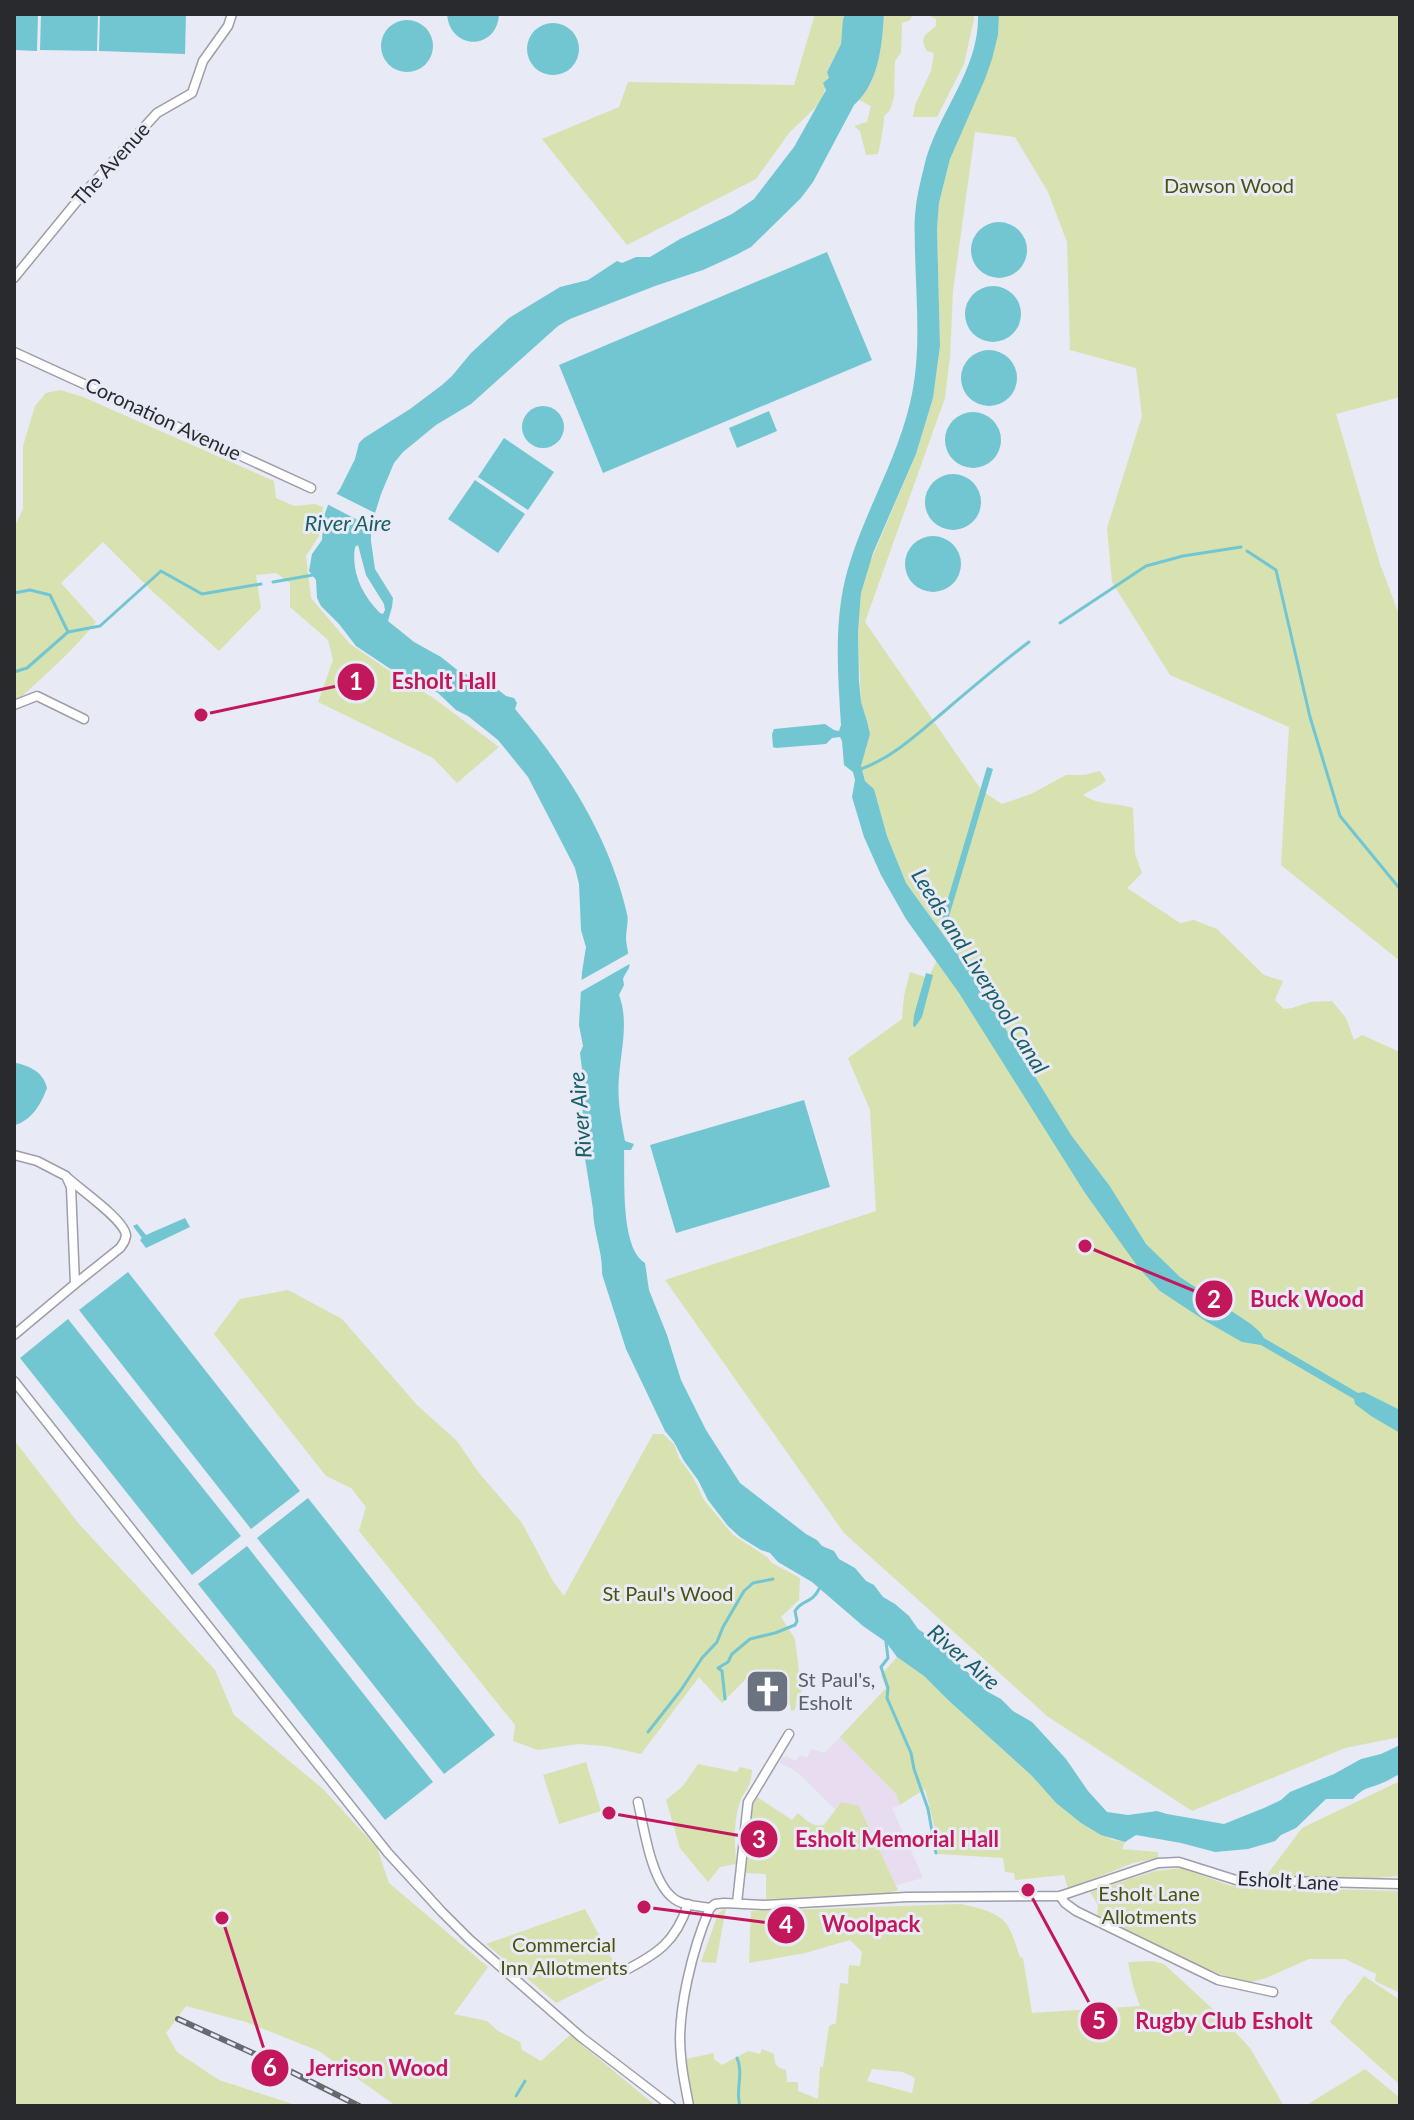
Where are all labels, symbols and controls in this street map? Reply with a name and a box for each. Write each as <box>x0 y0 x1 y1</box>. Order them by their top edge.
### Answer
street label: The Avenue <box>67 117 154 210</box>
park label: Dawson Wood <box>1164 173 1294 197</box>
street label: Coronation Avenue <box>82 371 245 465</box>
water label: River Aire <box>305 509 391 536</box>
callout: Esholt Hall <box>336 659 513 705</box>
text: 1 <box>349 666 363 695</box>
text: Esholt Hall <box>392 667 496 694</box>
water label: Leeds and Liverpool Canal <box>906 863 1055 1078</box>
water label: River Aire <box>562 1071 597 1159</box>
callout: Buck Wood <box>1194 1276 1380 1322</box>
text: 2 <box>1207 1284 1221 1313</box>
text: Buck Wood <box>1250 1285 1364 1312</box>
park label: St Paul's Wood <box>602 1581 734 1605</box>
water label: River Aire <box>923 1618 1006 1695</box>
church icon: St Paul's, Esholt <box>743 1667 791 1715</box>
place label: St Paul's, Esholt <box>798 1667 875 1714</box>
callout: Esholt Memorial Hall <box>739 1816 1015 1862</box>
text: 3 <box>752 1824 766 1853</box>
text: Esholt Memorial Hall <box>795 1825 999 1852</box>
street label: Esholt Lane <box>1237 1865 1339 1895</box>
park label: Esholt Lane Allotments <box>1098 1881 1200 1928</box>
callout: Woolpack <box>766 1902 936 1948</box>
text: 4 <box>779 1909 793 1938</box>
text: Woolpack <box>822 1910 921 1937</box>
park label: Commercial Inn Allotments <box>500 1932 628 1979</box>
callout: Rugby Club Esholt <box>1079 1998 1329 2044</box>
text: 5 <box>1092 2005 1106 2034</box>
text: Rugby Club Esholt <box>1135 2007 1314 2034</box>
callout: Jerrison Wood <box>250 2045 465 2091</box>
text: 6 <box>263 2052 277 2081</box>
text: Jerrison Wood <box>306 2054 448 2081</box>

